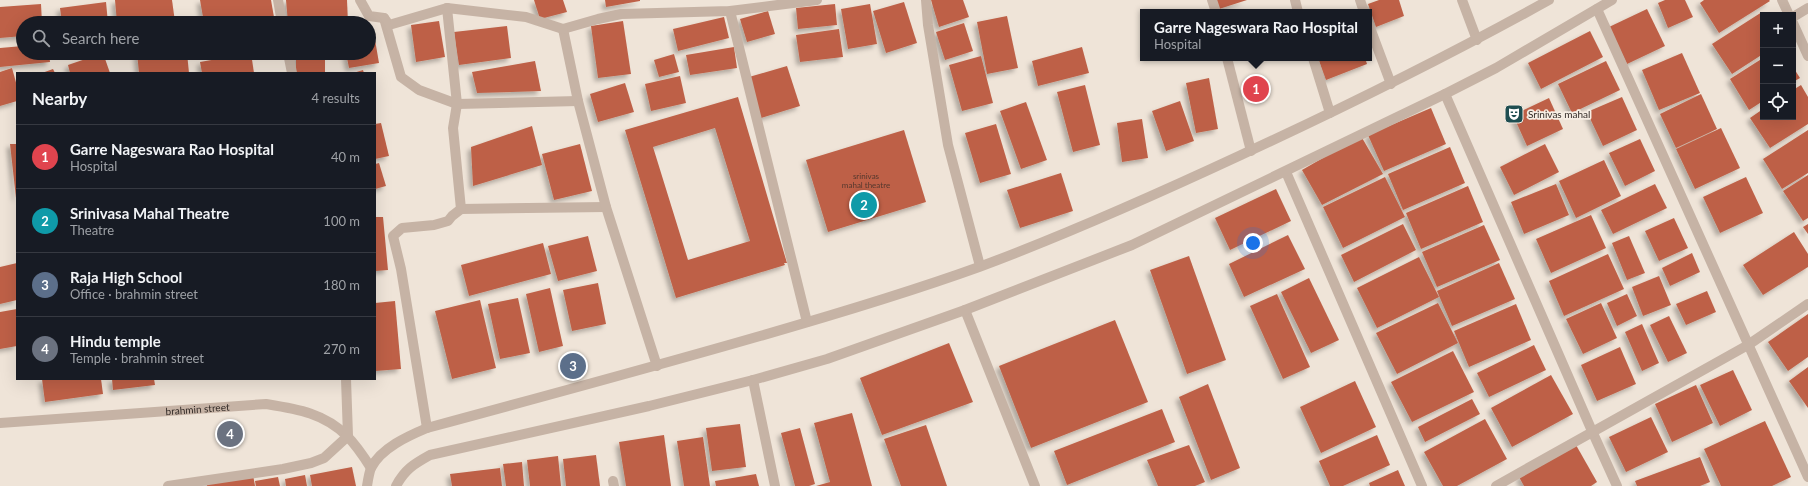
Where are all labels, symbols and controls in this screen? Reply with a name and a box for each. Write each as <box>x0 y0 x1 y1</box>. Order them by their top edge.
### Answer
popup <box>1140 9 1372 61</box>
map controls <box>1760 12 1796 120</box>
button: + <box>1760 12 1796 48</box>
search box <box>16 16 376 60</box>
text: Garre Nageswara Rao Hospital <box>1154 18 1358 36</box>
icon: search <box>30 27 52 49</box>
text: Search here <box>62 29 139 47</box>
text: Hospital <box>1154 36 1201 52</box>
button: − <box>1760 48 1796 84</box>
pin: 1 <box>1243 74 1269 104</box>
button: locate <box>1760 84 1796 120</box>
text: Nearby <box>32 88 87 109</box>
text: 4 results <box>312 90 360 106</box>
theatre icon: Srinivas mahal <box>1503 103 1525 125</box>
place label: Srinivas mahal <box>1528 108 1590 120</box>
text: Garre Nageswara Rao Hospital <box>70 140 274 158</box>
text: 1 <box>41 149 49 165</box>
text: 40 m <box>331 149 360 165</box>
text: Hospital <box>70 158 117 174</box>
house number: srinivas mahal theatre <box>842 171 890 190</box>
pin: 2 <box>851 190 877 220</box>
text: Srinivasa Mahal Theatre <box>70 204 229 222</box>
text: 2 <box>41 213 49 229</box>
text: 100 m <box>323 213 360 229</box>
text: Theatre <box>70 222 114 238</box>
your location <box>1243 233 1263 253</box>
text: Raja High School <box>70 268 182 286</box>
text: 3 <box>41 277 49 293</box>
text: 180 m <box>323 277 360 293</box>
text: Office · brahmin street <box>70 286 198 302</box>
text: Hindu temple <box>70 332 161 350</box>
text: 4 <box>41 341 49 357</box>
text: 270 m <box>323 341 360 357</box>
text: Temple · brahmin street <box>70 350 204 366</box>
pin: 3 <box>560 351 586 381</box>
street label: brahmin street <box>165 401 230 417</box>
pin: 4 <box>217 419 243 449</box>

